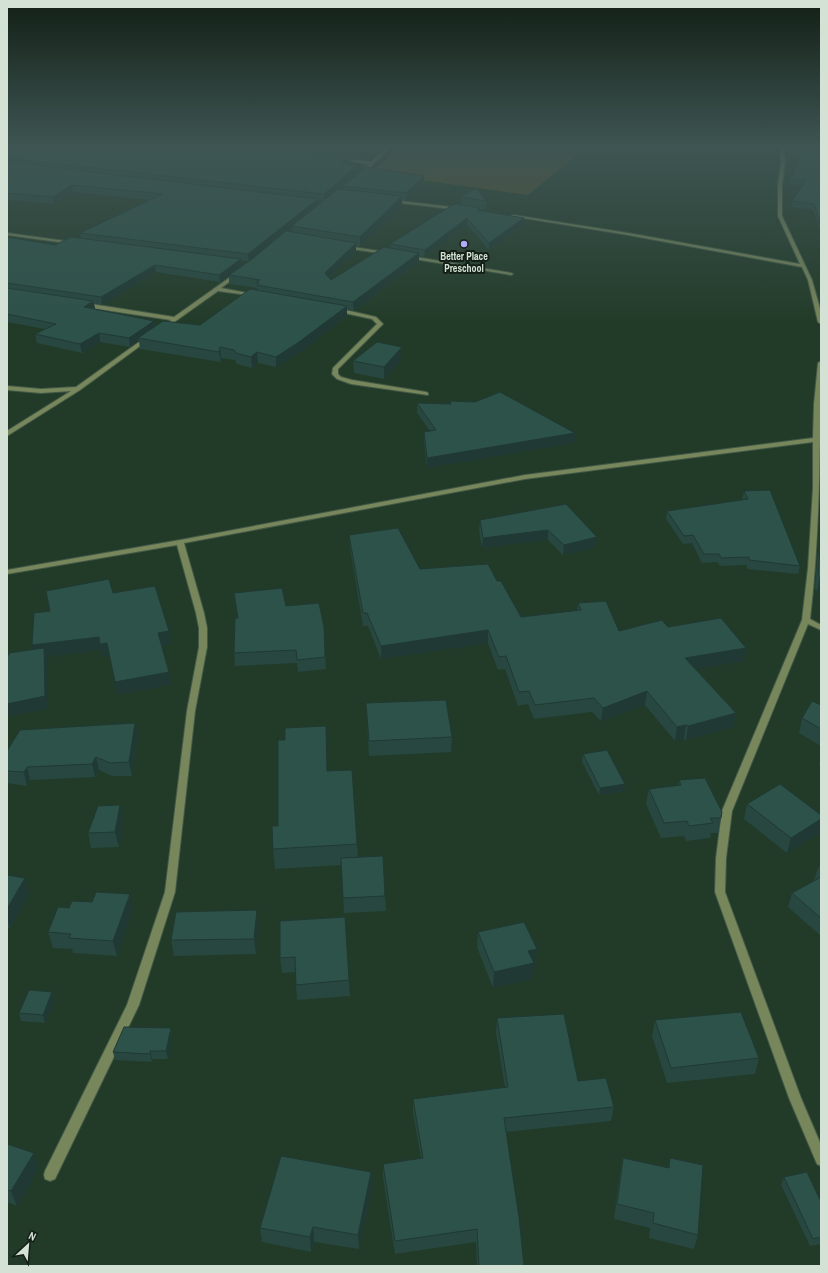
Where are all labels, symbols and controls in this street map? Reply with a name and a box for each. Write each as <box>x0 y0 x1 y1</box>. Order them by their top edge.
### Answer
marker: Better Place Preschool <box>459 239 469 249</box>
place label: Better Place Preschool <box>440 250 488 275</box>
north arrow <box>8 1225 48 1265</box>
text: N <box>26 1228 38 1244</box>

